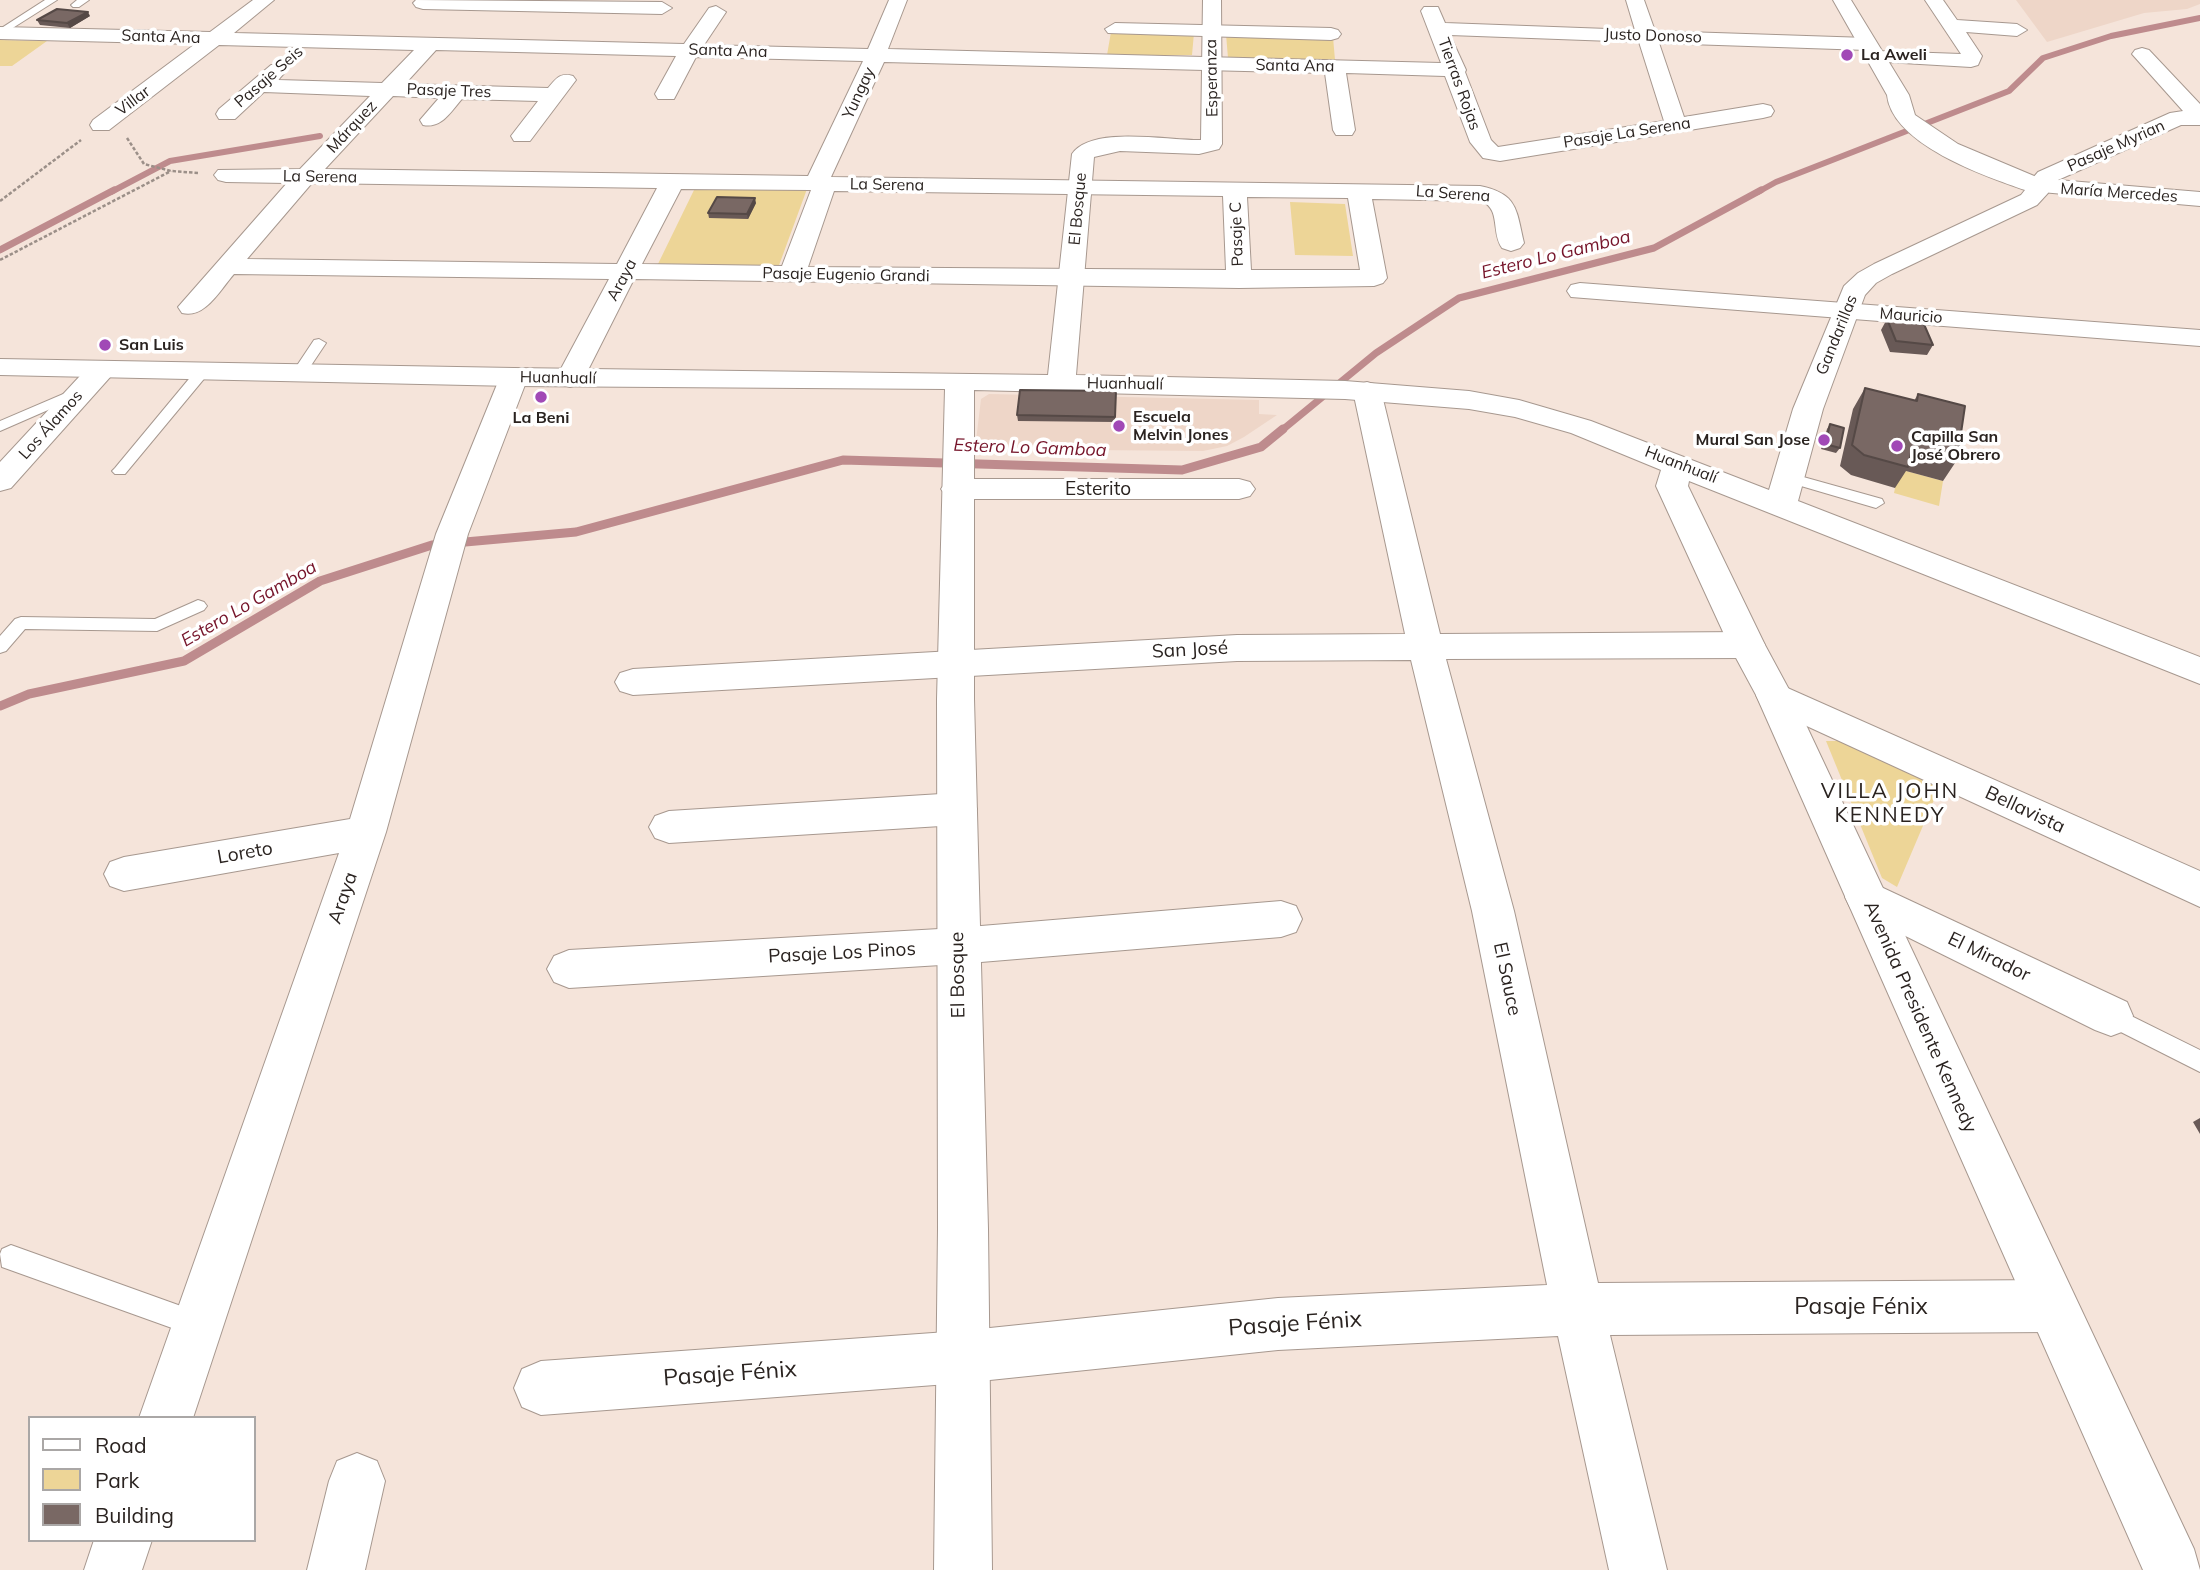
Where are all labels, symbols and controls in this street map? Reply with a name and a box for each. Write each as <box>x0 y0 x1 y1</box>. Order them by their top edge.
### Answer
street label: Justo Donoso <box>1604 25 1702 47</box>
street label: Santa Ana <box>121 26 201 48</box>
street label: Tierras Rojas <box>1433 35 1485 133</box>
street label: Esperanza <box>1202 39 1222 117</box>
street label: Santa Ana <box>688 40 768 62</box>
street label: Pasaje Seis <box>231 42 307 112</box>
place label: La Aweli <box>1861 45 1927 65</box>
marker: La Aweli <box>1839 47 1855 63</box>
street label: Santa Ana <box>1255 56 1335 76</box>
street label: Yungay <box>839 64 879 122</box>
street label: Pasaje Tres <box>406 80 492 102</box>
street label: Villar <box>112 82 154 120</box>
street label: Márquez <box>323 97 381 157</box>
street label: Pasaje La Serena <box>1562 113 1692 153</box>
street label: Pasaje Myrian <box>2064 116 2168 176</box>
street label: La Serena <box>283 167 357 187</box>
street label: El Bosque <box>1065 172 1091 246</box>
street label: La Serena <box>850 175 924 195</box>
street label: María Mercedes <box>2060 179 2178 207</box>
street label: La Serena <box>1415 182 1491 206</box>
street label: Pasaje C <box>1226 201 1248 267</box>
water label: Estero Lo Gamboa <box>1479 226 1633 284</box>
street label: Araya <box>603 256 641 304</box>
street label: Pasaje Eugenio Grandi <box>762 264 930 286</box>
street label: Gandarillas <box>1812 292 1862 378</box>
street label: Mauricio <box>1879 304 1943 328</box>
place label: San Luis <box>119 335 184 355</box>
marker: San Luis <box>97 337 113 353</box>
street label: Huanhualí <box>520 368 596 388</box>
street label: Huanhualí <box>1087 374 1163 394</box>
street label: Los Álamos <box>15 387 87 463</box>
marker: La Beni <box>533 389 549 405</box>
place label: Escuela Melvin Jones <box>1133 407 1228 445</box>
place label: La Beni <box>513 408 569 428</box>
marker: Escuela Melvin Jones <box>1111 418 1127 434</box>
place label: Capilla San José Obrero <box>1911 427 2001 465</box>
place label: Mural San Jose <box>1696 430 1810 450</box>
marker: Mural San Jose <box>1816 432 1832 448</box>
water label: Estero Lo Gamboa <box>953 435 1107 461</box>
marker: Capilla San José Obrero <box>1889 438 1905 454</box>
street label: Huanhualí <box>1642 442 1720 488</box>
street label: Esterito <box>1065 478 1131 500</box>
water label: Estero Lo Gamboa <box>177 556 321 652</box>
street label: San José <box>1151 637 1229 663</box>
district label: VILLA JOHN KENNEDY <box>1822 779 1958 829</box>
street label: Bellavista <box>1981 782 2069 838</box>
street label: Loreto <box>216 837 274 869</box>
street label: Araya <box>324 869 362 927</box>
street label: Avenida Presidente Kennedy <box>1858 898 1982 1136</box>
street label: El Mirador <box>1944 927 2034 987</box>
street label: El Bosque <box>946 932 970 1018</box>
street label: Pasaje Los Pinos <box>768 938 916 968</box>
street label: El Sauce <box>1488 940 1526 1018</box>
street label: Pasaje Fénix <box>1794 1293 1928 1321</box>
street label: Pasaje Fénix <box>1227 1306 1363 1342</box>
street label: Pasaje Fénix <box>662 1356 798 1392</box>
legend <box>28 1416 256 1542</box>
text: Road <box>95 1432 146 1458</box>
text: Park <box>95 1467 139 1493</box>
text: Building <box>95 1502 174 1528</box>

